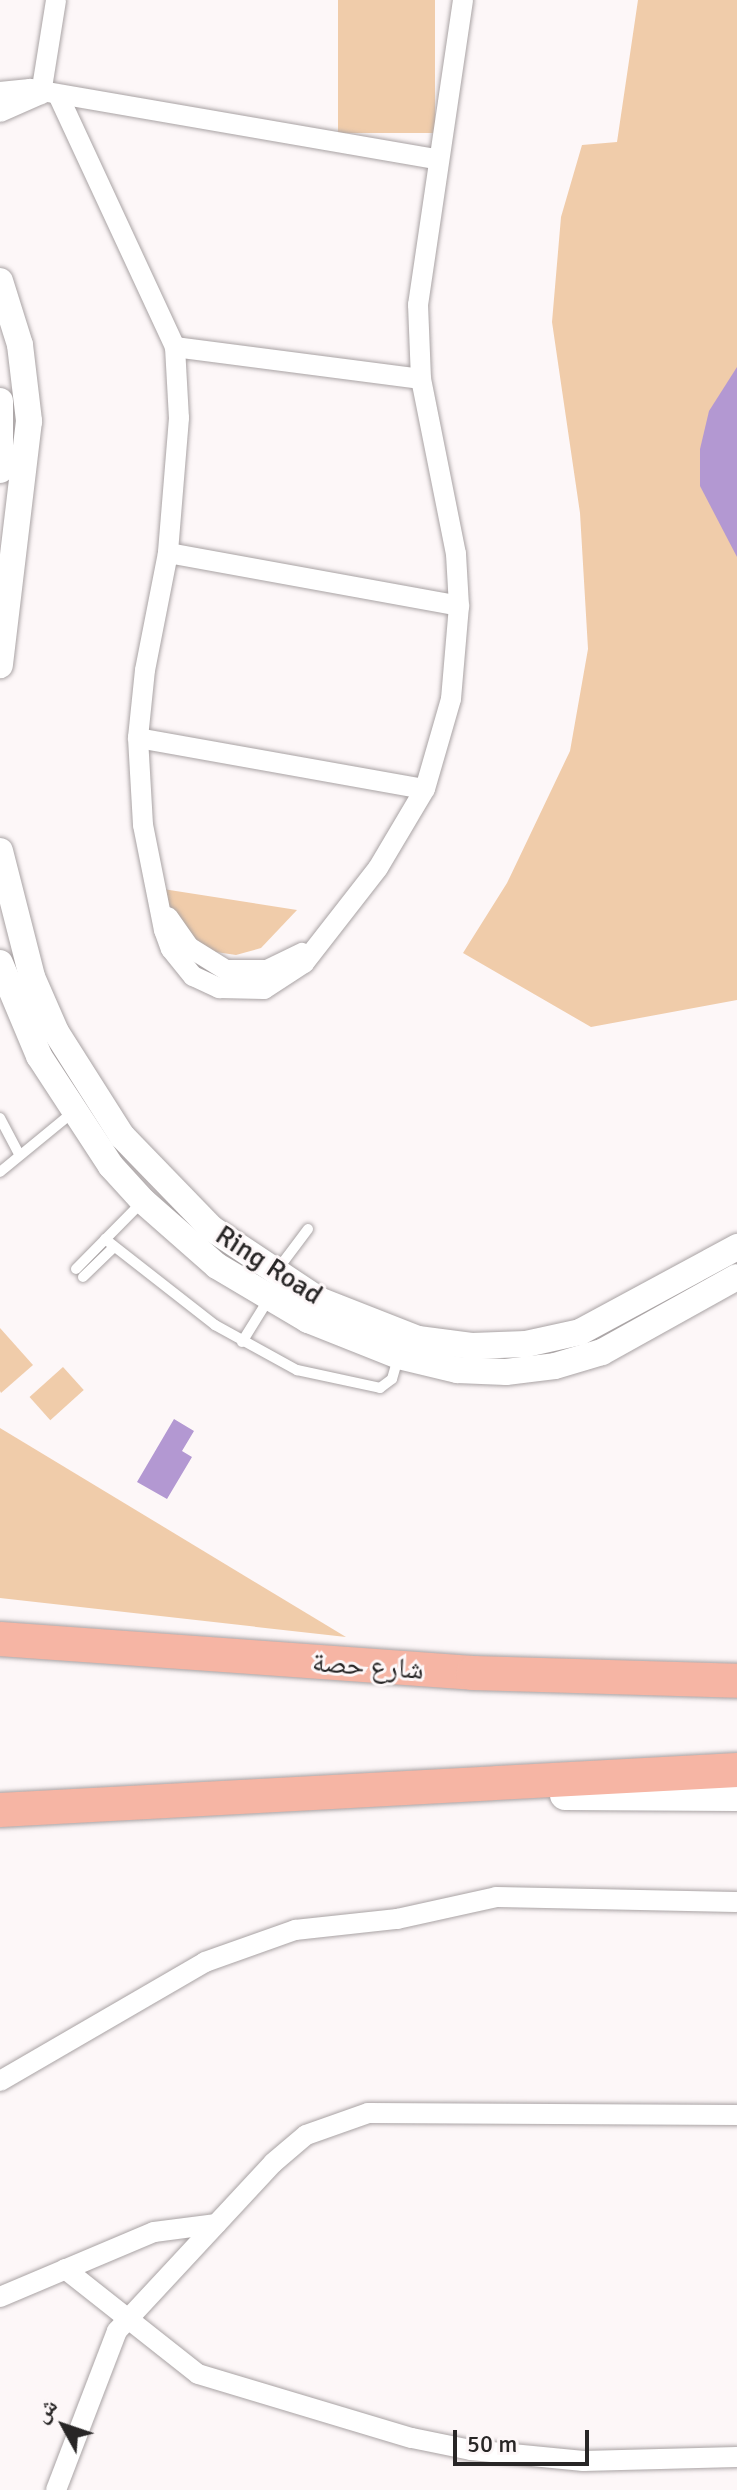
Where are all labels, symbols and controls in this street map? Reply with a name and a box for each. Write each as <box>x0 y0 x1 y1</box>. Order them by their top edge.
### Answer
street label: Ring Road <box>209 1218 329 1312</box>
street label: شارع حصة <box>311 1645 425 1687</box>
north arrow <box>24 2386 104 2466</box>
text: ش <box>27 2393 63 2428</box>
scale bar <box>457 2414 593 2464</box>
text: 50 m <box>467 2429 517 2459</box>

